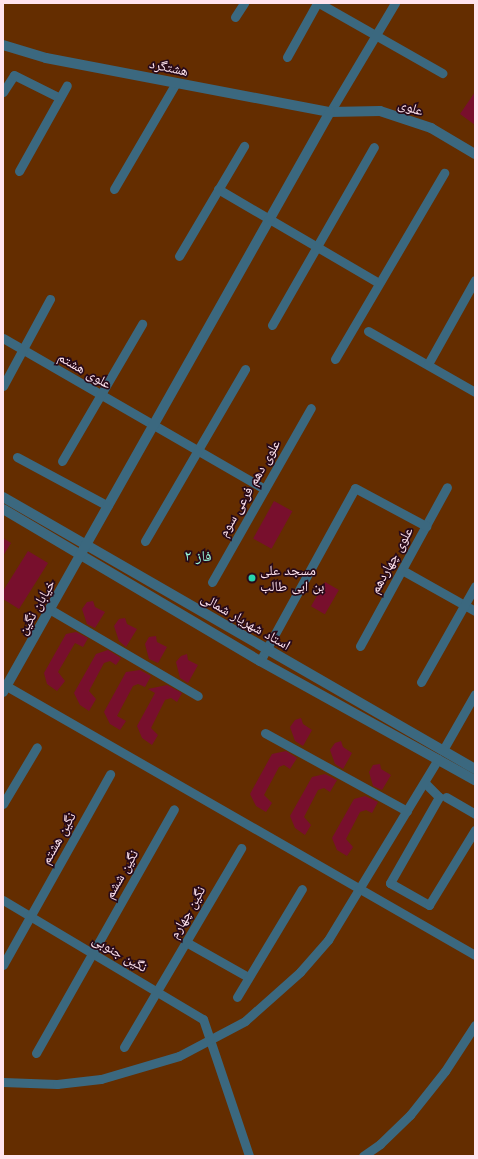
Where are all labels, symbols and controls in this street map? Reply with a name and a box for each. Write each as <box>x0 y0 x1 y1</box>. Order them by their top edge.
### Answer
street label: هشتگرد <box>148 55 190 79</box>
street label: علوی <box>396 95 426 119</box>
street label: علوی هشتم <box>55 348 115 392</box>
street label: علوی دهم فرعی سوم <box>214 436 284 540</box>
street label: علوی چهاردهم <box>366 524 416 596</box>
district label: فاز ۲ <box>184 548 212 566</box>
place label: مسجد علی بن ابی طالب <box>260 562 324 594</box>
marker: مسجد علی بن ابی طالب <box>247 573 257 583</box>
street label: خیابان نگین <box>14 576 58 638</box>
street label: استاد شهریار شمالی <box>198 589 294 653</box>
street label: نگین هشتم <box>37 809 79 867</box>
street label: نگین ششم <box>100 847 142 901</box>
street label: نگین چهارم <box>165 883 209 941</box>
street label: نگین جنوبی <box>90 931 150 975</box>

